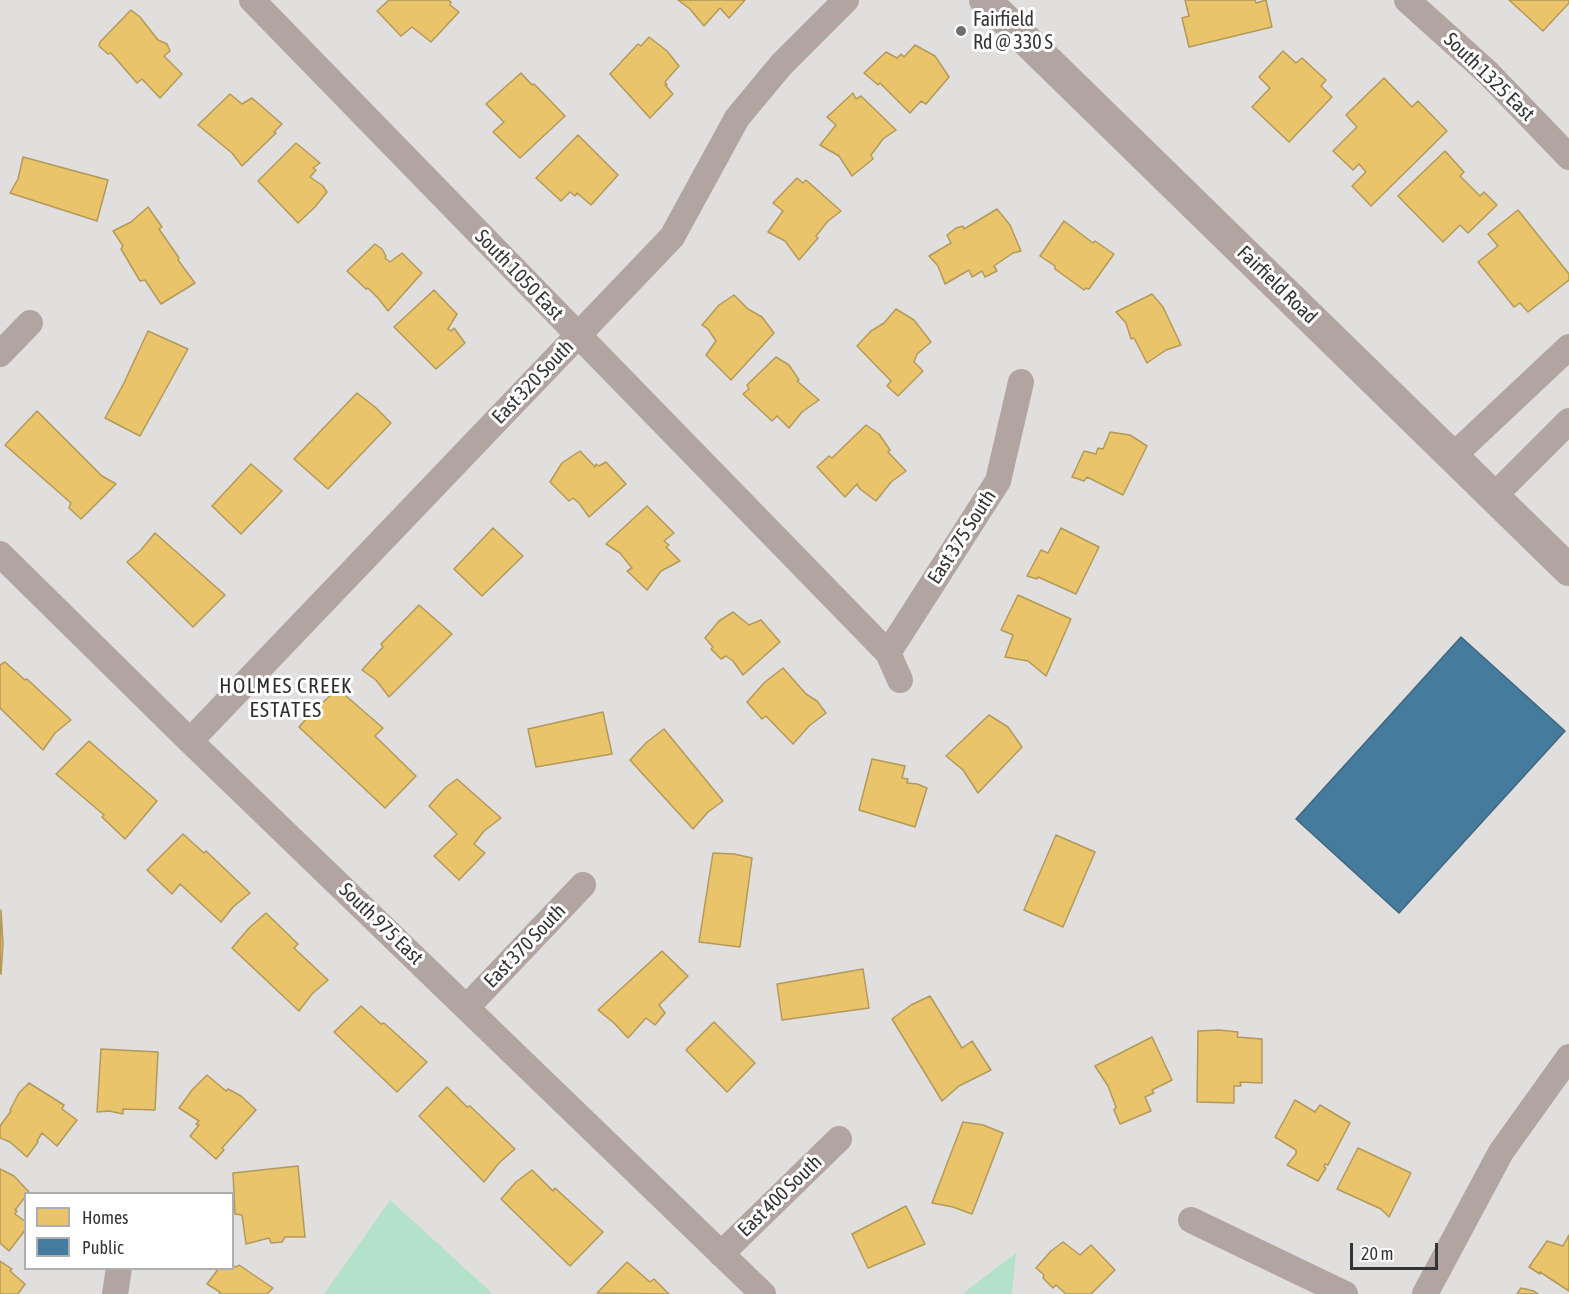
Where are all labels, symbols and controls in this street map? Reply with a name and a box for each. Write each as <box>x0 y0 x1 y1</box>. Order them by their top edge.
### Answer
place label: Fairfield Rd @ 330 S <box>973 8 1053 55</box>
marker: Fairfield Rd @ 330 S <box>954 24 968 38</box>
street label: South 1325 East <box>1439 28 1539 126</box>
street label: South 1050 East <box>470 225 568 325</box>
street label: Fairfield Road <box>1232 241 1322 329</box>
street label: East 320 South <box>487 335 579 429</box>
street label: East 375 South <box>923 485 1001 589</box>
district label: HOLMES CREEK ESTATES <box>219 673 353 723</box>
street label: South 975 East <box>334 878 428 970</box>
street label: East 370 South <box>479 899 571 993</box>
street label: East 400 South <box>733 1150 827 1242</box>
legend <box>24 1192 234 1270</box>
text: Homes <box>82 1207 128 1228</box>
scale bar <box>1353 1231 1442 1269</box>
text: Public <box>82 1237 124 1258</box>
text: 20 m <box>1361 1243 1393 1264</box>

